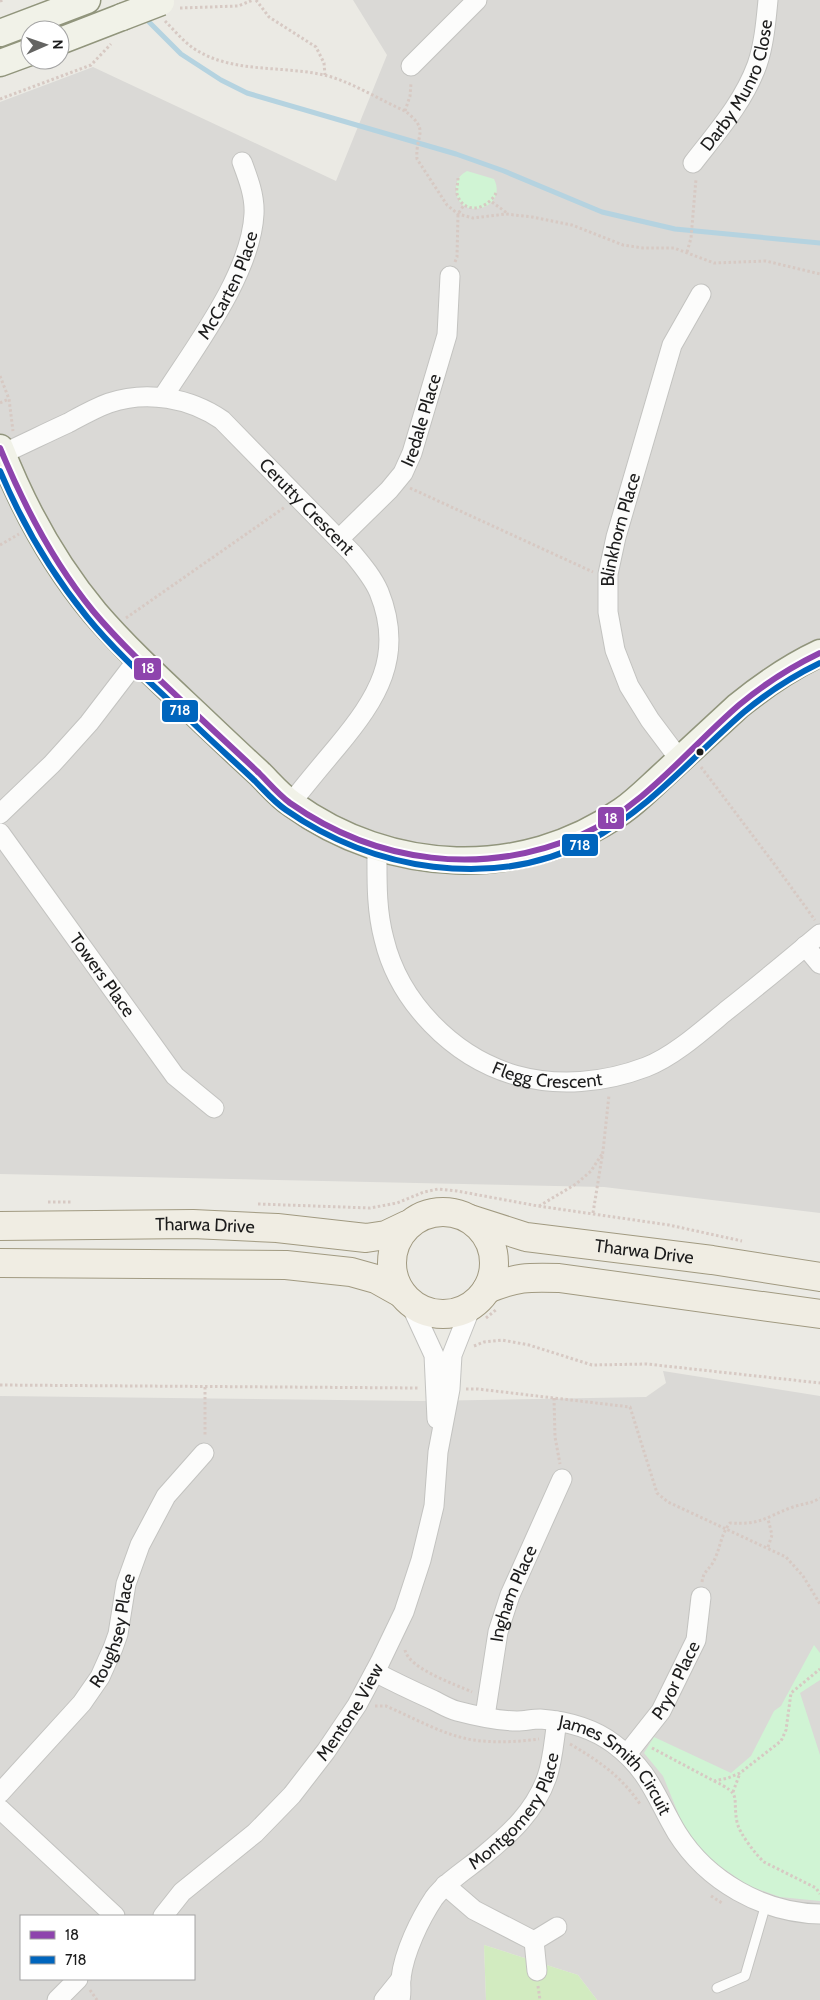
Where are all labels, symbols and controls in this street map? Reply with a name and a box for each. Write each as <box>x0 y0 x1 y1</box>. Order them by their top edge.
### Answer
street label: Darby Munro Close <box>696 18 777 155</box>
north arrow <box>20 20 70 70</box>
text: N <box>49 39 67 50</box>
street label: McCarten Place <box>193 229 263 343</box>
street label: Iredale Place <box>396 371 446 470</box>
street label: Cerutty Crescent <box>254 454 359 560</box>
street label: Blinkhorn Place <box>597 470 645 587</box>
line badge: 18 <box>133 657 162 681</box>
text: 18 <box>141 659 155 677</box>
line badge: 718 <box>161 699 199 723</box>
text: 718 <box>170 701 190 719</box>
unlabelled marker <box>695 747 705 757</box>
line badge: 18 <box>597 806 625 830</box>
text: 18 <box>604 809 618 827</box>
line badge: 718 <box>561 833 599 857</box>
text: 718 <box>570 836 590 854</box>
street label: Towers Place <box>65 929 140 1021</box>
street label: Flegg Crescent <box>489 1057 604 1093</box>
street label: Tharwa Drive <box>155 1213 255 1238</box>
street label: Tharwa Drive <box>593 1235 695 1269</box>
street label: Ingham Place <box>486 1542 542 1644</box>
street label: Roughsey Place <box>85 1570 140 1692</box>
street label: Pryor Place <box>647 1637 705 1724</box>
street label: Mentone View <box>312 1659 388 1765</box>
street label: James Smith Circuit <box>556 1710 676 1819</box>
street label: Montgomery Place <box>464 1751 563 1874</box>
legend <box>20 1915 195 1980</box>
text: 18 <box>65 1926 79 1944</box>
text: 718 <box>65 1951 87 1969</box>

